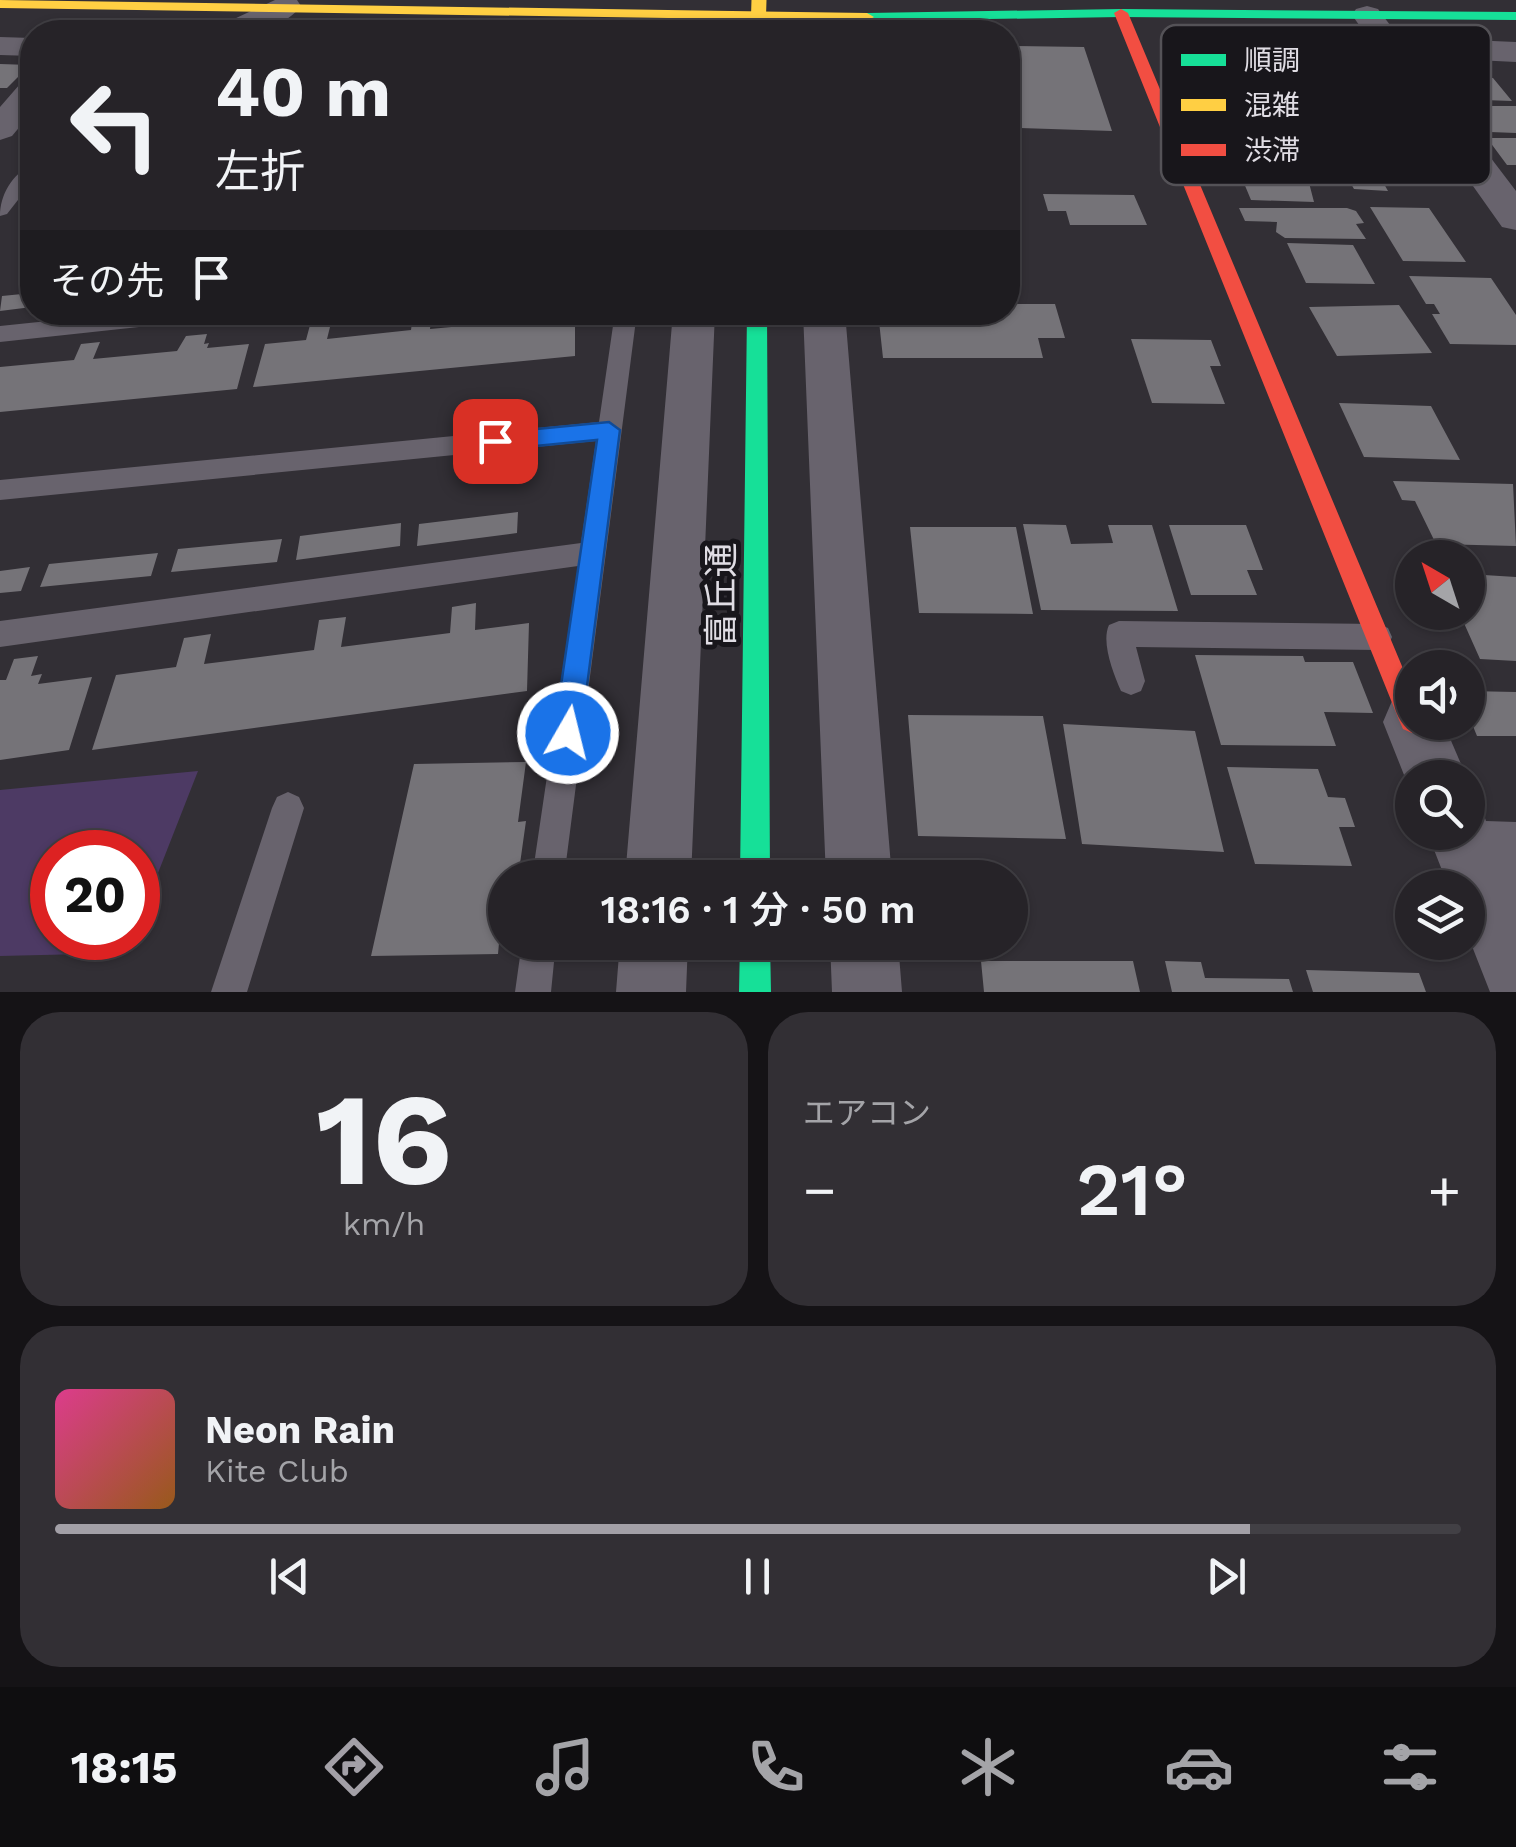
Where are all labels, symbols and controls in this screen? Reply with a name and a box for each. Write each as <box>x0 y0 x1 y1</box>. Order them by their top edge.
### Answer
legend <box>1161 25 1491 185</box>
text: 順調 <box>1244 44 1300 77</box>
text: 40 m <box>215 51 391 133</box>
icon: left <box>50 60 180 190</box>
text: 混雑 <box>1244 89 1300 122</box>
text: 渋滞 <box>1244 134 1300 167</box>
text: 左折 <box>215 145 305 198</box>
icon: arrive <box>184 250 239 305</box>
text: その先 <box>50 259 164 303</box>
pin <box>453 399 538 484</box>
icon: arrive <box>468 414 523 469</box>
north arrow <box>1395 540 1485 630</box>
map controls <box>1395 540 1485 960</box>
street label: 富丘通 <box>700 542 742 648</box>
button: sound <box>1395 650 1485 740</box>
position arrow <box>516 681 620 785</box>
button: search <box>1395 760 1485 850</box>
speed limit sign: 20 <box>30 830 160 960</box>
button: layers <box>1395 870 1485 960</box>
text: 18:16 · 1 分 · 50 m <box>601 888 915 932</box>
text: 16 <box>316 1063 452 1216</box>
text: エアコン <box>803 1094 931 1132</box>
text: 21° <box>1076 1145 1188 1233</box>
text: − <box>803 1158 836 1222</box>
text: + <box>1428 1158 1461 1222</box>
text: km/h <box>343 1205 425 1243</box>
text: Neon Rain <box>205 1408 395 1452</box>
text: Kite Club <box>205 1452 349 1490</box>
icon: previous <box>262 1549 317 1604</box>
icon: pause <box>730 1549 785 1604</box>
icon: next <box>1199 1549 1254 1604</box>
icon: directions <box>319 1732 389 1802</box>
icon: music <box>530 1732 600 1802</box>
icon: phone <box>741 1732 811 1802</box>
icon: climate <box>953 1732 1023 1802</box>
icon: car <box>1164 1732 1234 1802</box>
icon: filters <box>1375 1732 1445 1802</box>
text: 18:15 <box>71 1741 177 1794</box>

